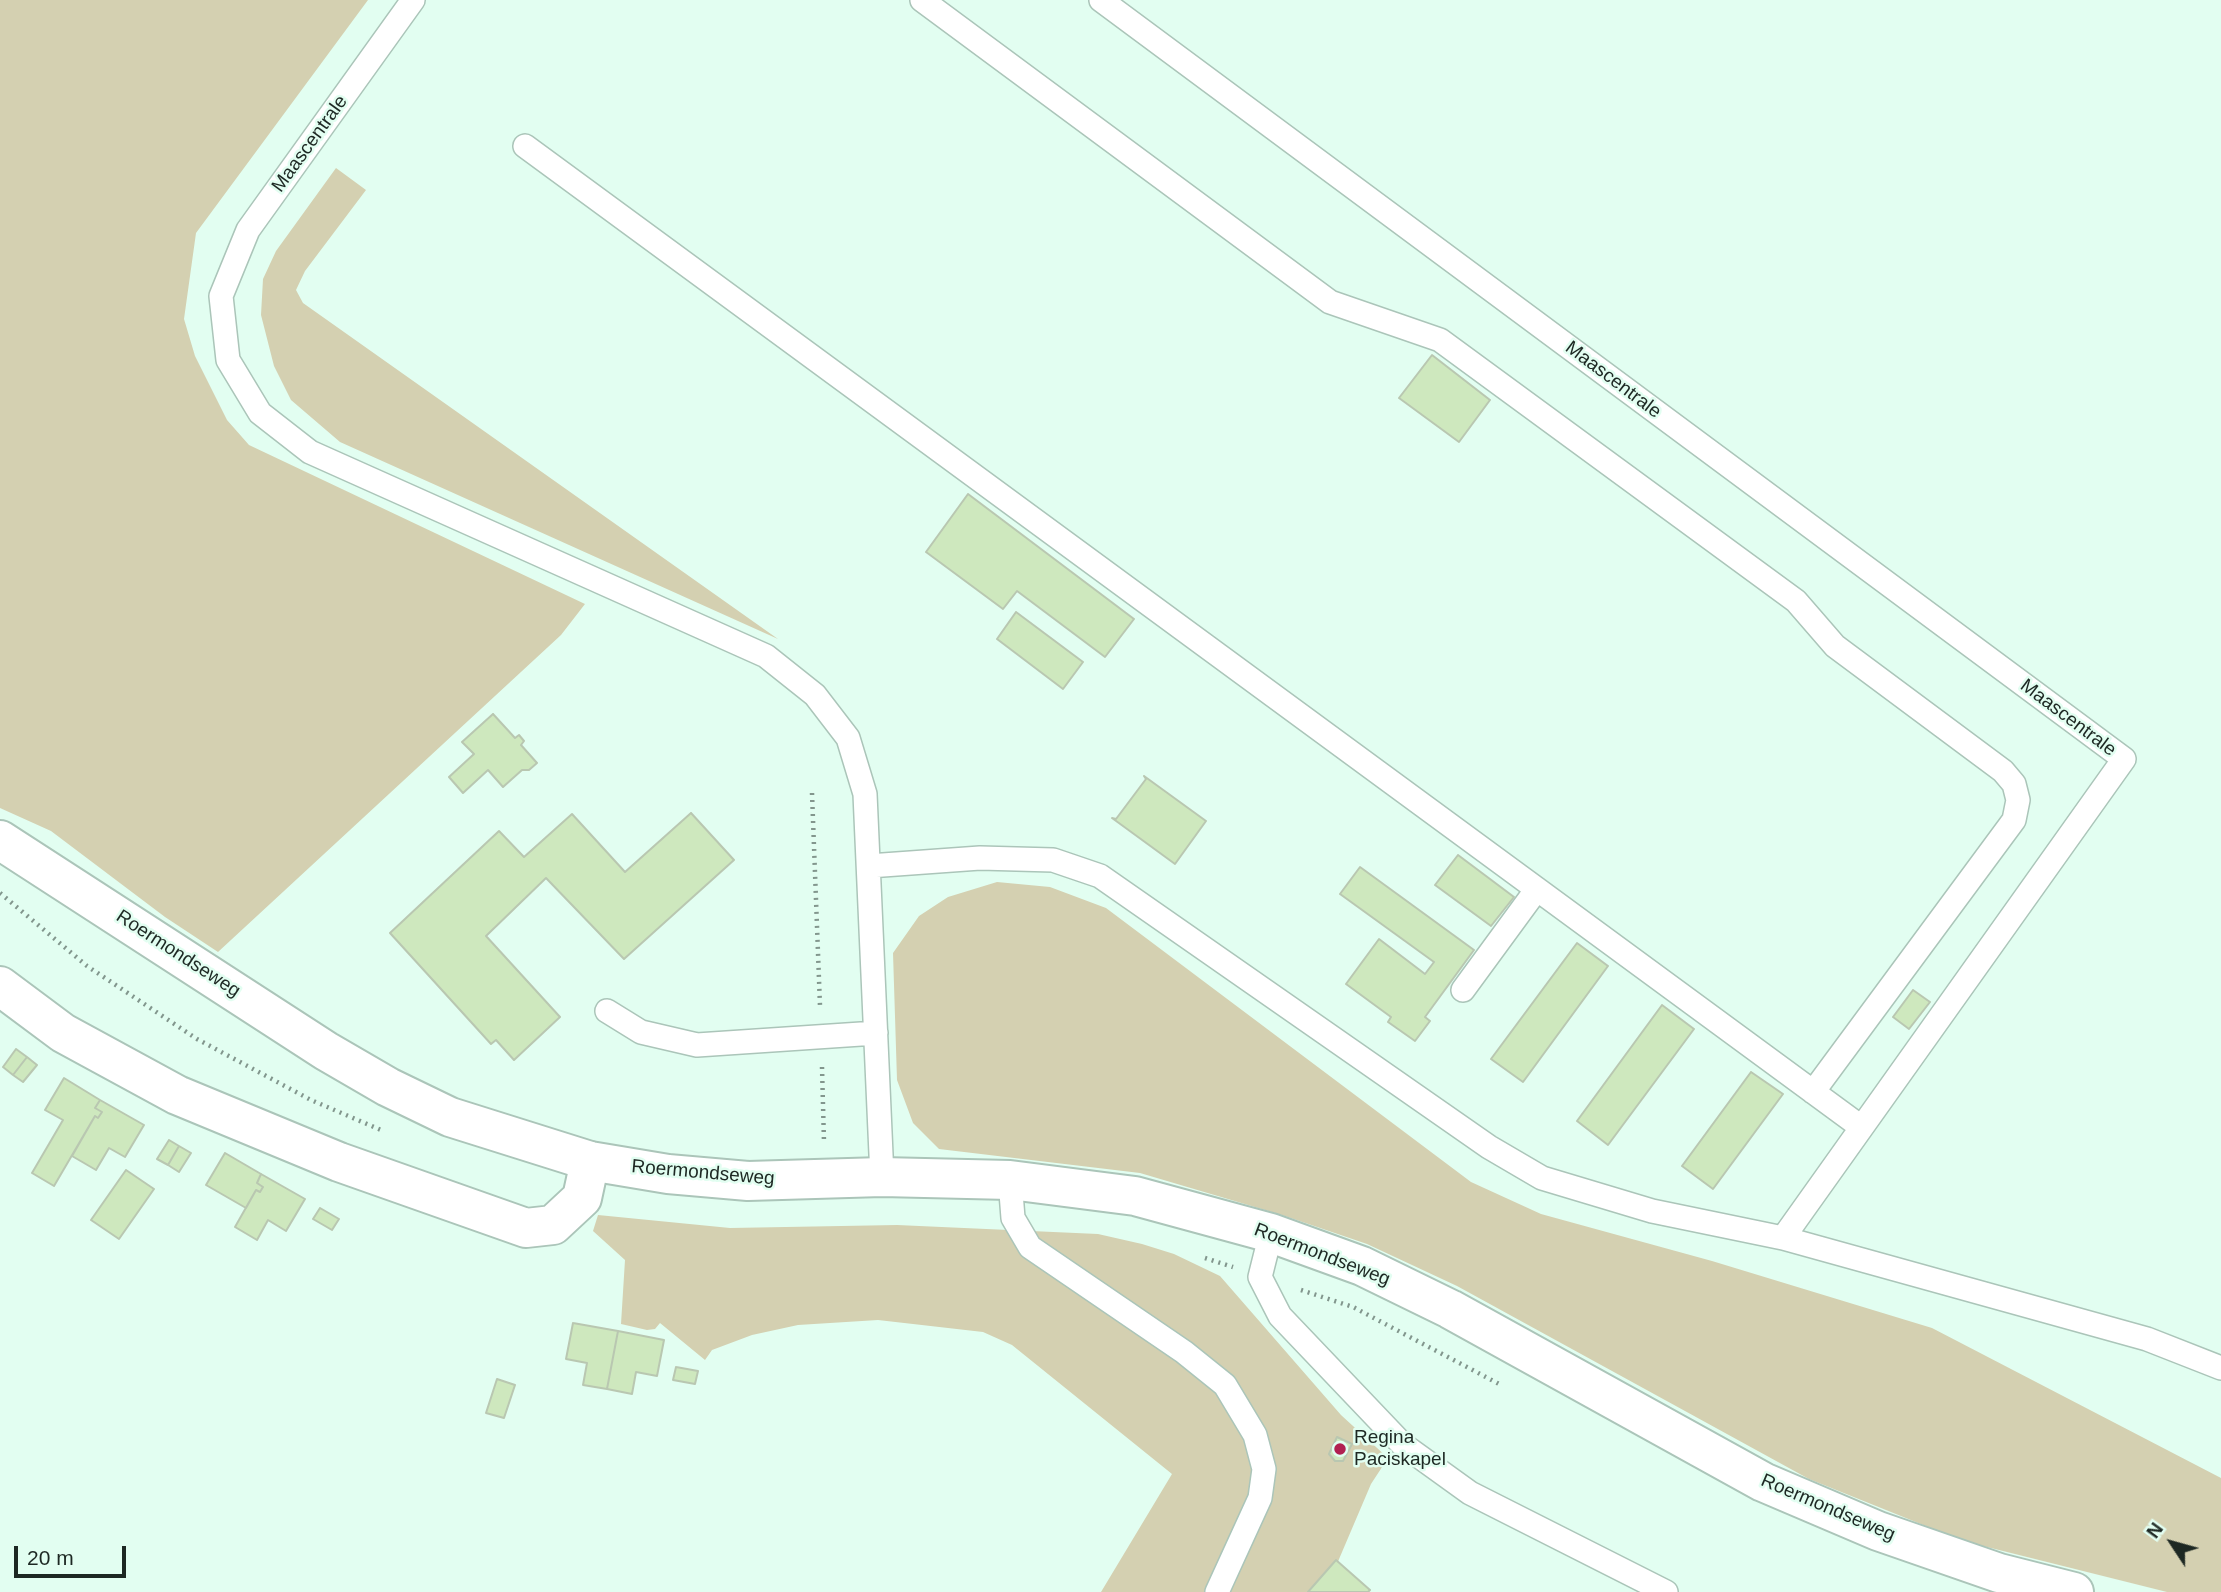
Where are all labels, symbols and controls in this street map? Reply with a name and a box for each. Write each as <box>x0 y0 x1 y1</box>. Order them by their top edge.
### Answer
street label: Maascentrale <box>267 91 353 197</box>
street label: Maascentrale <box>1561 337 1665 423</box>
street label: Maascentrale <box>2016 675 2120 761</box>
street label: Roermondseweg <box>112 905 244 1003</box>
street label: Roermondseweg <box>630 1155 776 1191</box>
street label: Roermondseweg <box>1251 1219 1393 1291</box>
place label: Regina Paciskapel <box>1354 1427 1446 1471</box>
marker: Regina Paciskapel <box>1332 1441 1348 1457</box>
street label: Roermondseweg <box>1757 1469 1899 1547</box>
north arrow <box>2137 1508 2207 1578</box>
text: N <box>2142 1519 2167 1542</box>
scale bar <box>18 1532 130 1576</box>
text: 20 m <box>27 1546 74 1569</box>

